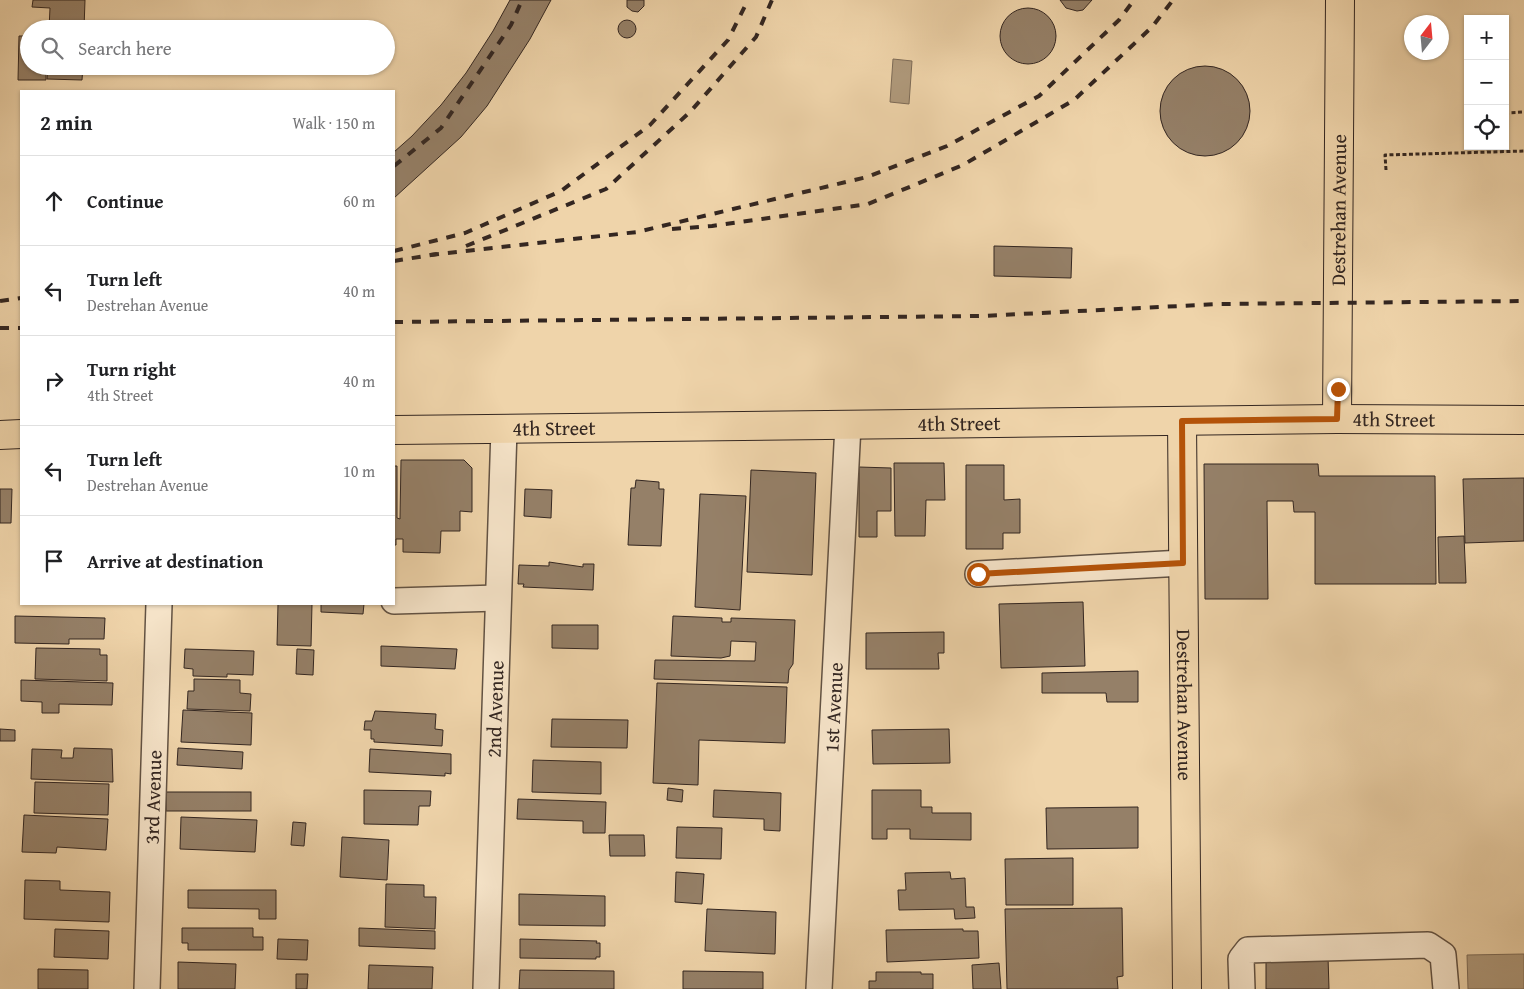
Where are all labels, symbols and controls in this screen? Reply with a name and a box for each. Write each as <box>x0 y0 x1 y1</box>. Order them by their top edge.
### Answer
north arrow <box>1404 15 1449 60</box>
map controls <box>1464 15 1509 150</box>
button: + <box>1464 15 1509 60</box>
search box <box>20 20 395 75</box>
icon: search <box>38 34 66 62</box>
text: Search here <box>78 34 172 62</box>
button: − <box>1464 60 1509 105</box>
button: locate <box>1464 105 1509 150</box>
text: 2 min <box>40 107 92 138</box>
text: Walk · 150 m <box>292 111 375 135</box>
street label: Destrehan Avenue <box>1323 134 1353 286</box>
icon: ahead <box>40 187 68 215</box>
text: Continue <box>87 187 164 215</box>
text: 60 m <box>343 189 375 213</box>
text: Turn left <box>87 265 162 293</box>
icon: left <box>40 277 68 305</box>
text: 40 m <box>343 279 375 303</box>
text: Destrehan Avenue <box>87 293 208 317</box>
text: Turn right <box>87 355 176 383</box>
icon: right <box>40 367 68 395</box>
text: 40 m <box>343 369 375 393</box>
route end <box>1327 378 1350 401</box>
text: 4th Street <box>87 383 153 407</box>
street label: 4th Street <box>1352 404 1435 434</box>
street label: 4th Street <box>917 408 1001 438</box>
street label: 4th Street <box>512 413 596 443</box>
text: Turn left <box>87 445 162 473</box>
icon: left <box>40 457 68 485</box>
text: 10 m <box>343 459 375 483</box>
text: Destrehan Avenue <box>87 473 208 497</box>
icon: arrive <box>40 547 68 575</box>
text: Arrive at destination <box>87 547 263 575</box>
route start <box>967 563 990 586</box>
street label: Destrehan Avenue <box>1170 629 1200 781</box>
street label: 2nd Avenue <box>478 660 511 758</box>
street label: 1st Avenue <box>816 661 850 753</box>
street label: 3rd Avenue <box>137 750 168 845</box>

